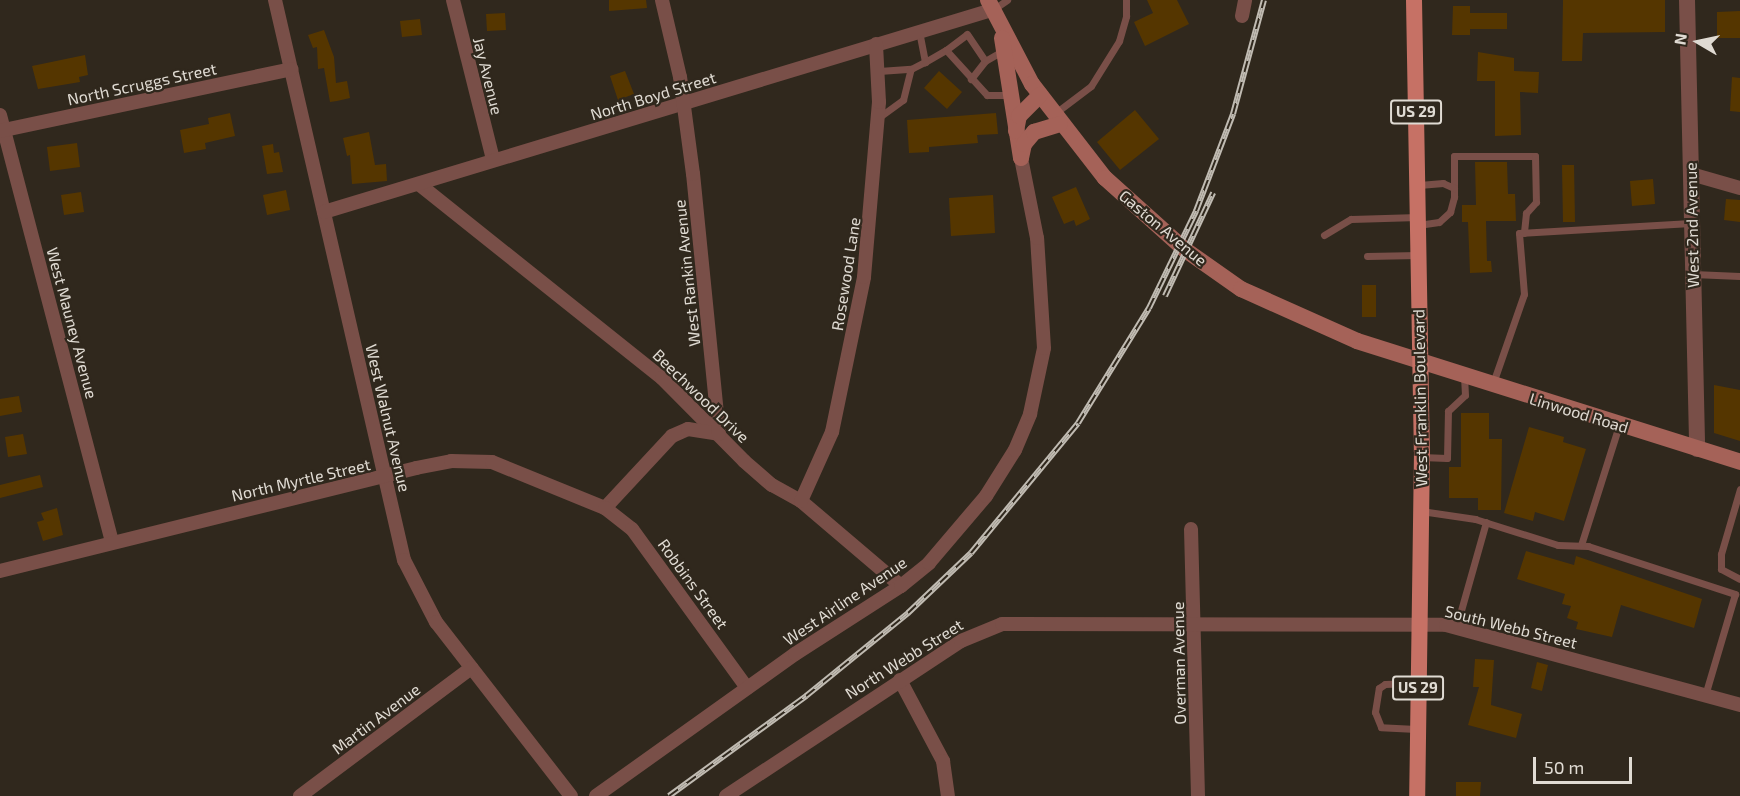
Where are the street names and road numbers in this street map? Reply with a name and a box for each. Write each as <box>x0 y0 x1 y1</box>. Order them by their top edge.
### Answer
street label: Jay Avenue <box>469 35 507 117</box>
street label: North Scruggs Street <box>66 59 218 109</box>
street label: North Boyd Street <box>588 68 718 124</box>
road number: US 29 <box>1389 100 1443 124</box>
street label: West 2nd Avenue <box>1681 162 1703 288</box>
street label: Gaston Avenue <box>1115 186 1211 270</box>
street label: West Rankin Avenue <box>670 198 704 348</box>
street label: Rosewood Lane <box>828 216 864 332</box>
street label: West Mauney Avenue <box>42 245 102 401</box>
street label: West Franklin Boulevard <box>1409 309 1431 487</box>
street label: West Walnut Avenue <box>362 342 414 494</box>
street label: Beechwood Drive <box>649 345 753 447</box>
street label: Linwood Road <box>1527 389 1631 437</box>
street label: North Myrtle Street <box>230 455 372 505</box>
street label: Robbins Street <box>654 535 732 633</box>
street label: West Airline Avenue <box>779 552 911 650</box>
street label: Overman Avenue <box>1168 601 1190 725</box>
street label: South Webb Street <box>1443 601 1579 653</box>
street label: North Webb Street <box>841 615 967 703</box>
road number: US 29 <box>1391 676 1445 700</box>
street label: Martin Avenue <box>328 680 424 758</box>

